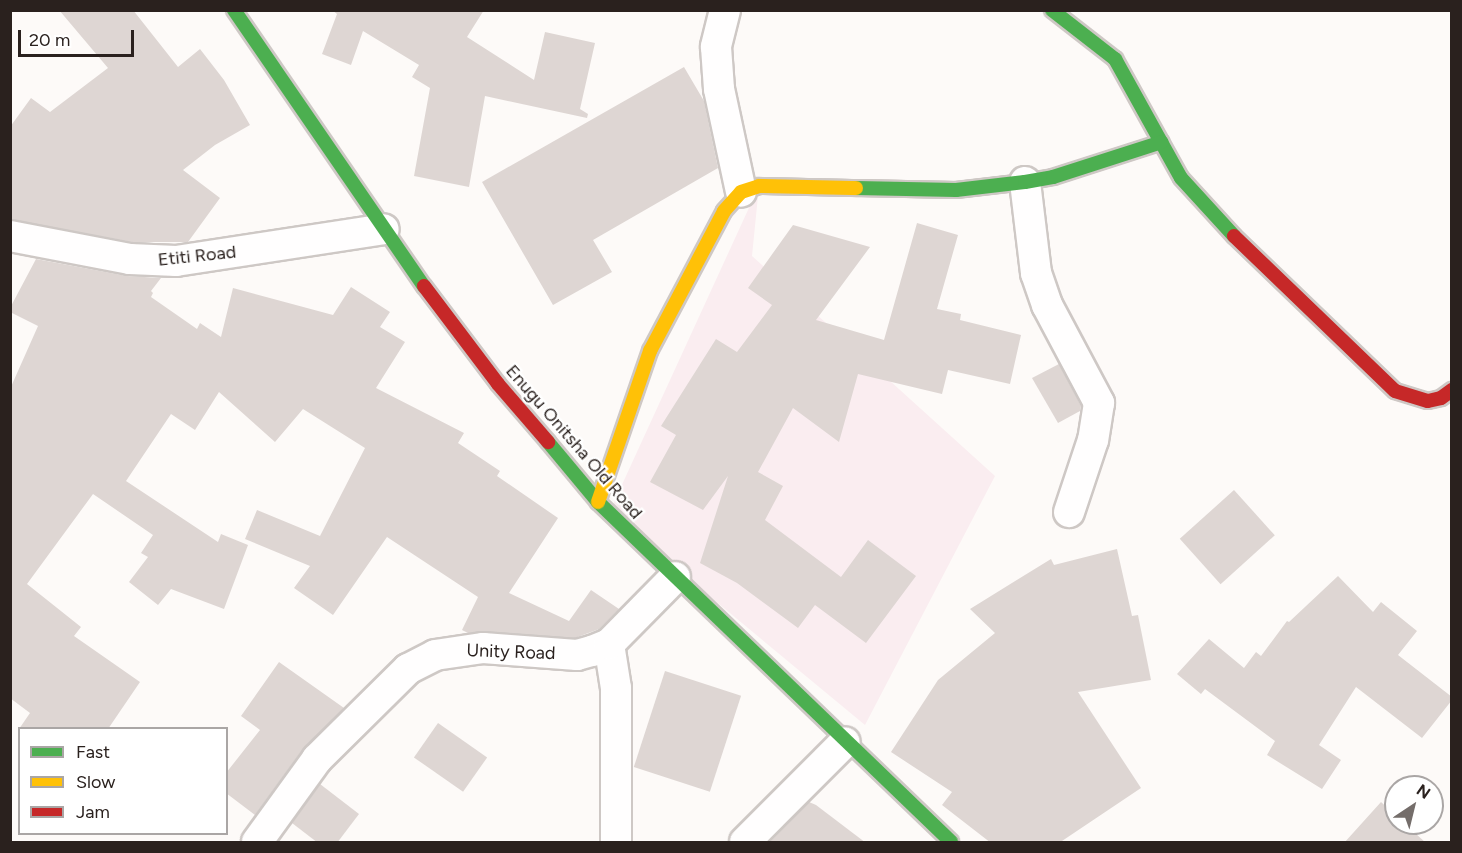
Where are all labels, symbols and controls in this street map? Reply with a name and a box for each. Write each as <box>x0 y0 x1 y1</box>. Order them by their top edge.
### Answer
scale bar <box>21 18 136 56</box>
text: 20 m <box>29 29 70 51</box>
street label: Etiti Road <box>157 241 237 271</box>
street label: Enugu Onitsha Old Road <box>501 360 647 524</box>
street label: Unity Road <box>466 640 556 664</box>
legend <box>18 727 228 835</box>
text: Fast <box>76 741 110 763</box>
text: Slow <box>76 771 115 793</box>
north arrow <box>1384 775 1444 835</box>
text: N <box>1413 780 1434 803</box>
text: Jam <box>76 801 110 823</box>

